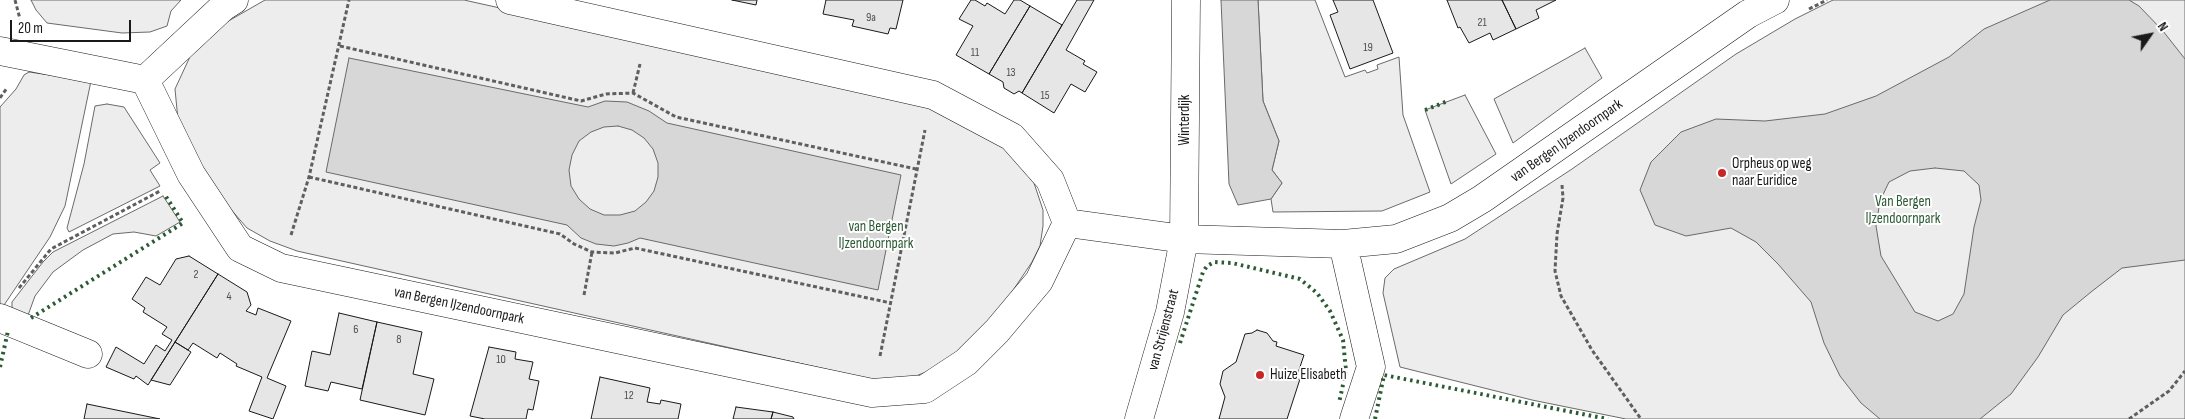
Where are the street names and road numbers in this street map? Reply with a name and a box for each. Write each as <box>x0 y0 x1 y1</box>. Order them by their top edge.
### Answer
street label: Winterdijk <box>1176 94 1194 146</box>
street label: van Bergen IJzendoornpark <box>1507 96 1627 186</box>
street label: van Bergen IJzendoornpark <box>392 283 526 329</box>
street label: van Strijenstraat <box>1144 287 1184 373</box>

